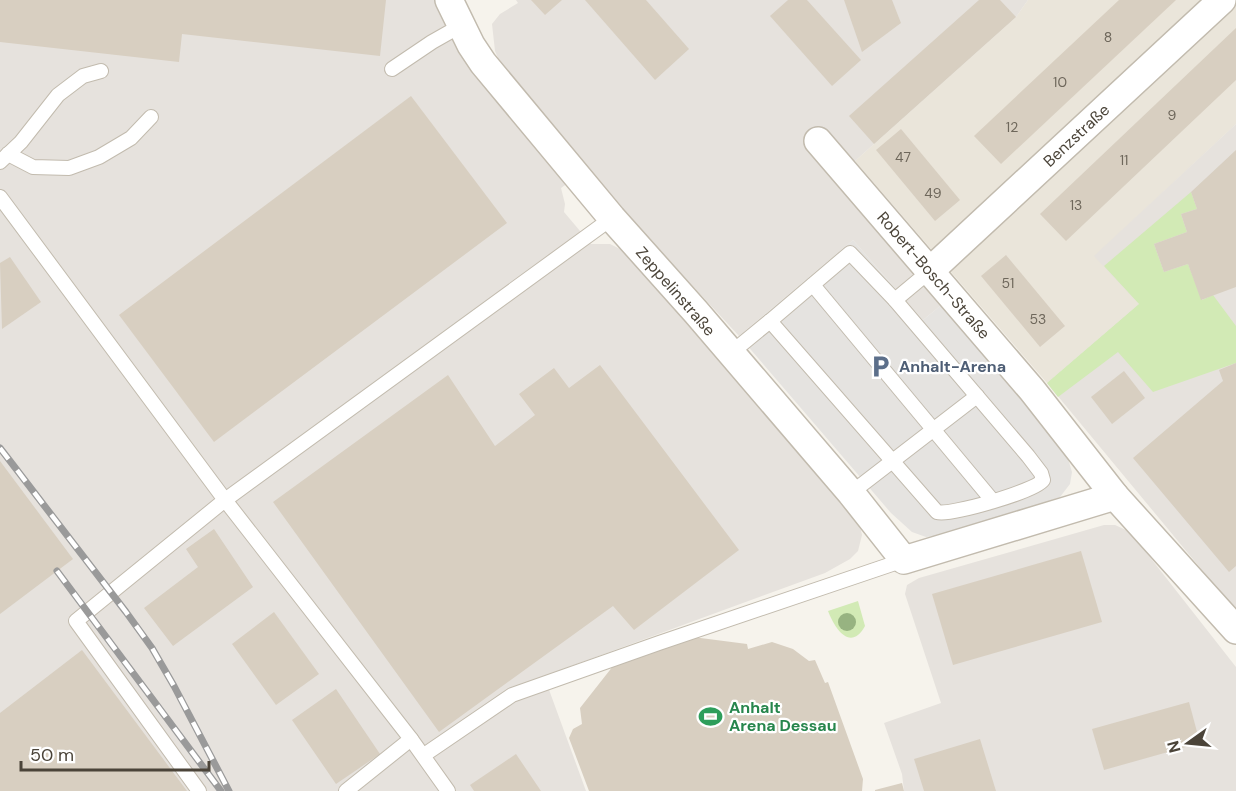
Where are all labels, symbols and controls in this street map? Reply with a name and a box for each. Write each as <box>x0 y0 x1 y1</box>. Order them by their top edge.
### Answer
house number: 8 <box>1104 28 1112 46</box>
house number: 10 <box>1053 73 1067 91</box>
street label: Benzstraße <box>1039 99 1114 171</box>
house number: 9 <box>1168 106 1177 124</box>
house number: 12 <box>1006 118 1018 136</box>
house number: 47 <box>895 148 911 166</box>
house number: 11 <box>1120 151 1128 169</box>
house number: 49 <box>924 184 942 202</box>
house number: 13 <box>1070 196 1082 214</box>
street label: Robert-Bosch-Straße <box>872 207 995 343</box>
street label: Zeppelinstraße <box>631 242 720 340</box>
house number: 51 <box>1002 274 1014 292</box>
house number: 53 <box>1030 310 1046 328</box>
parking icon: Anhalt-Arena <box>868 353 894 379</box>
place label: Anhalt-Arena <box>899 356 1006 377</box>
place label: Anhalt Arena Dessau <box>729 697 837 736</box>
sports icon: Anhalt Arena Dessau <box>698 703 724 729</box>
north arrow <box>1158 713 1218 773</box>
scale bar <box>21 734 208 772</box>
text: N <box>1162 738 1186 755</box>
text: 50 m <box>30 743 74 767</box>

